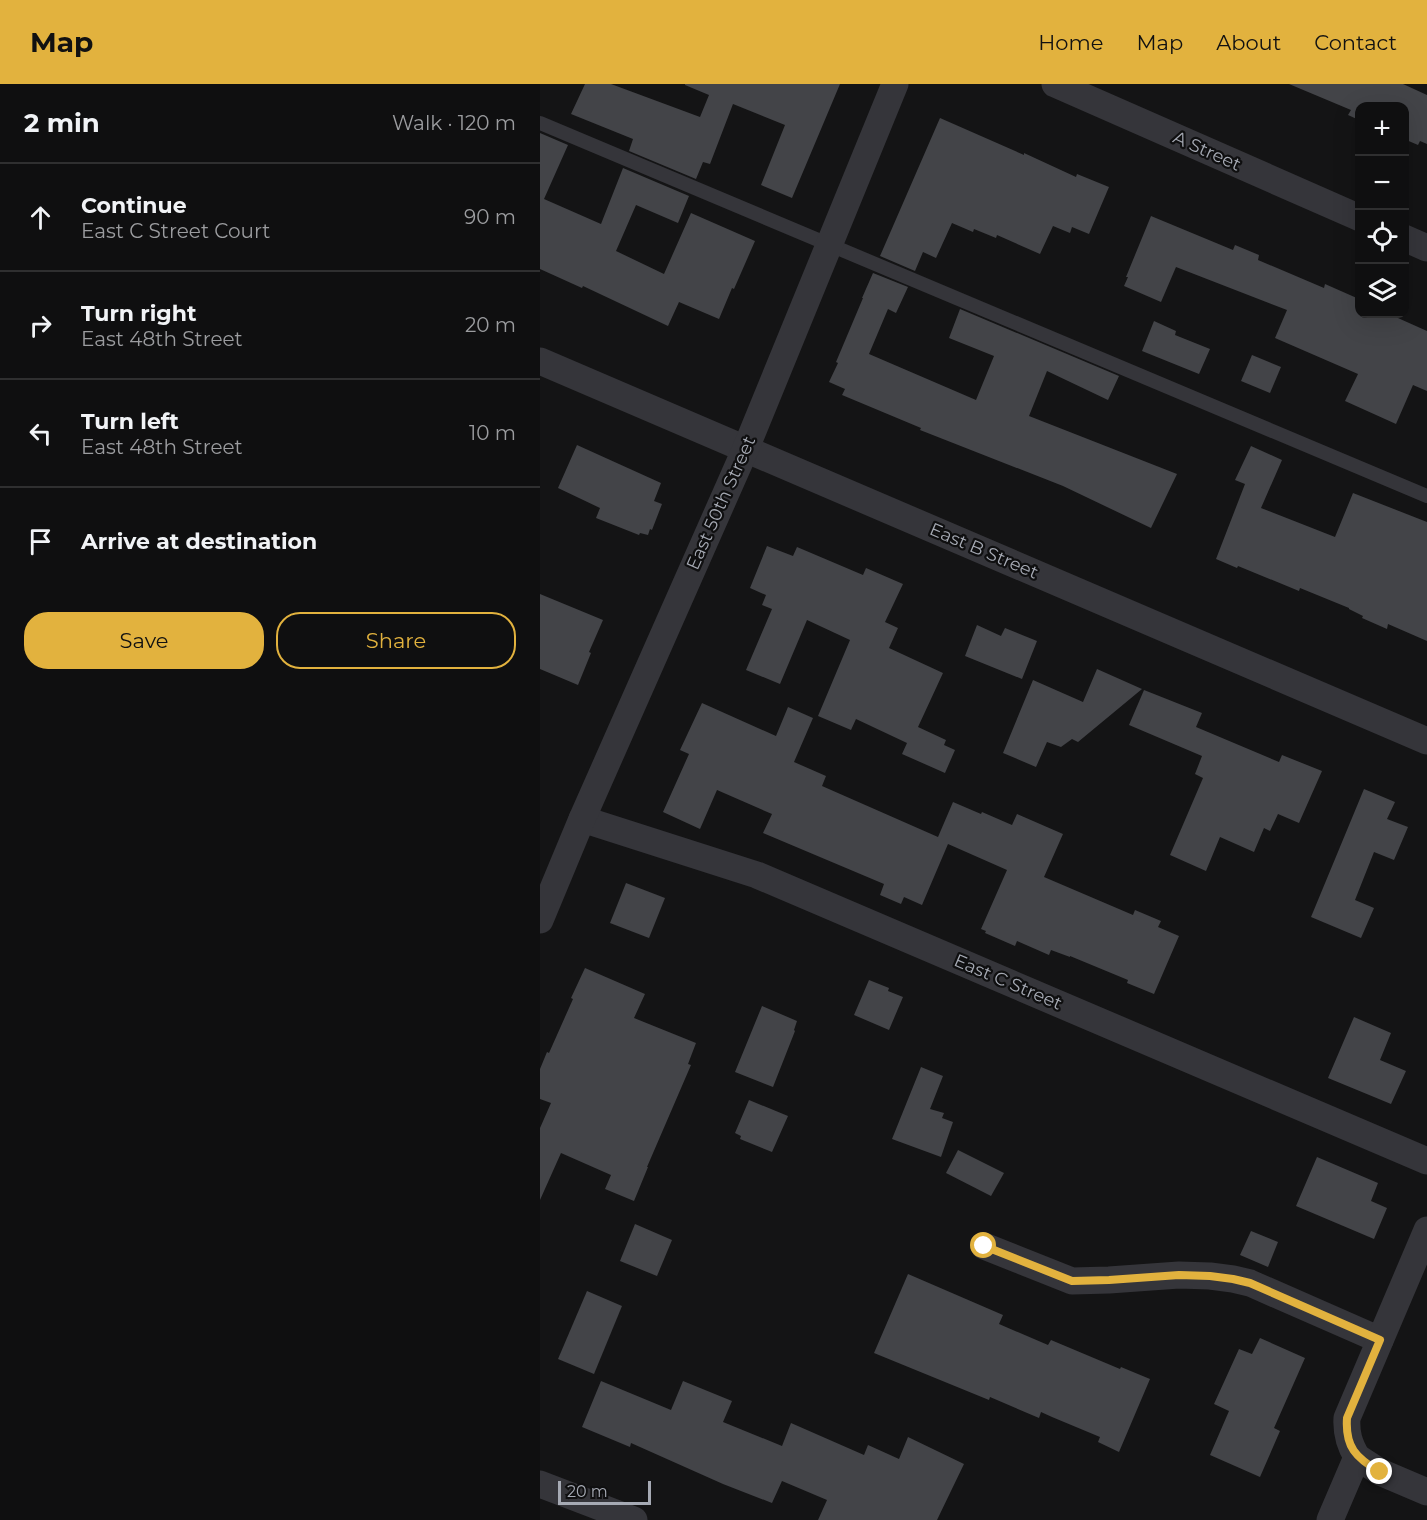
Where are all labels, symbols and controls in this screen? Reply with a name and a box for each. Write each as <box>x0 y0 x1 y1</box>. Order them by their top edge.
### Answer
text: Map <box>30 25 93 59</box>
text: Home <box>1038 30 1103 55</box>
text: Map <box>1136 30 1183 55</box>
text: About <box>1216 30 1281 55</box>
text: Contact <box>1314 30 1397 55</box>
map controls <box>1355 102 1409 318</box>
button: + <box>1355 102 1409 156</box>
text: 2 min <box>24 107 100 139</box>
text: Walk · 120 m <box>392 111 516 135</box>
street label: A Street <box>1170 126 1244 176</box>
button: − <box>1355 156 1409 210</box>
text: Continue <box>81 192 187 219</box>
icon: ahead <box>24 201 57 234</box>
text: 90 m <box>464 205 516 229</box>
button: locate <box>1355 210 1409 264</box>
text: East C Street Court <box>81 219 270 243</box>
button: layers <box>1355 264 1409 318</box>
text: Turn right <box>81 300 196 327</box>
icon: right <box>24 309 57 342</box>
text: 20 m <box>465 313 516 337</box>
text: East 48th Street <box>81 327 243 351</box>
text: Turn left <box>81 408 179 435</box>
icon: left <box>24 417 57 450</box>
text: 10 m <box>469 421 516 445</box>
street label: East 50th Street <box>682 433 760 573</box>
text: East 48th Street <box>81 435 243 459</box>
street label: East B Street <box>926 518 1042 584</box>
icon: arrive <box>24 525 57 558</box>
text: Arrive at destination <box>81 528 317 555</box>
button: Save <box>24 612 264 669</box>
button: Share <box>276 612 516 669</box>
street label: East C Street <box>951 949 1065 1015</box>
route start <box>970 1232 996 1258</box>
route end <box>1366 1458 1392 1484</box>
scale bar <box>558 1478 651 1506</box>
text: 20 m <box>567 1482 608 1501</box>

